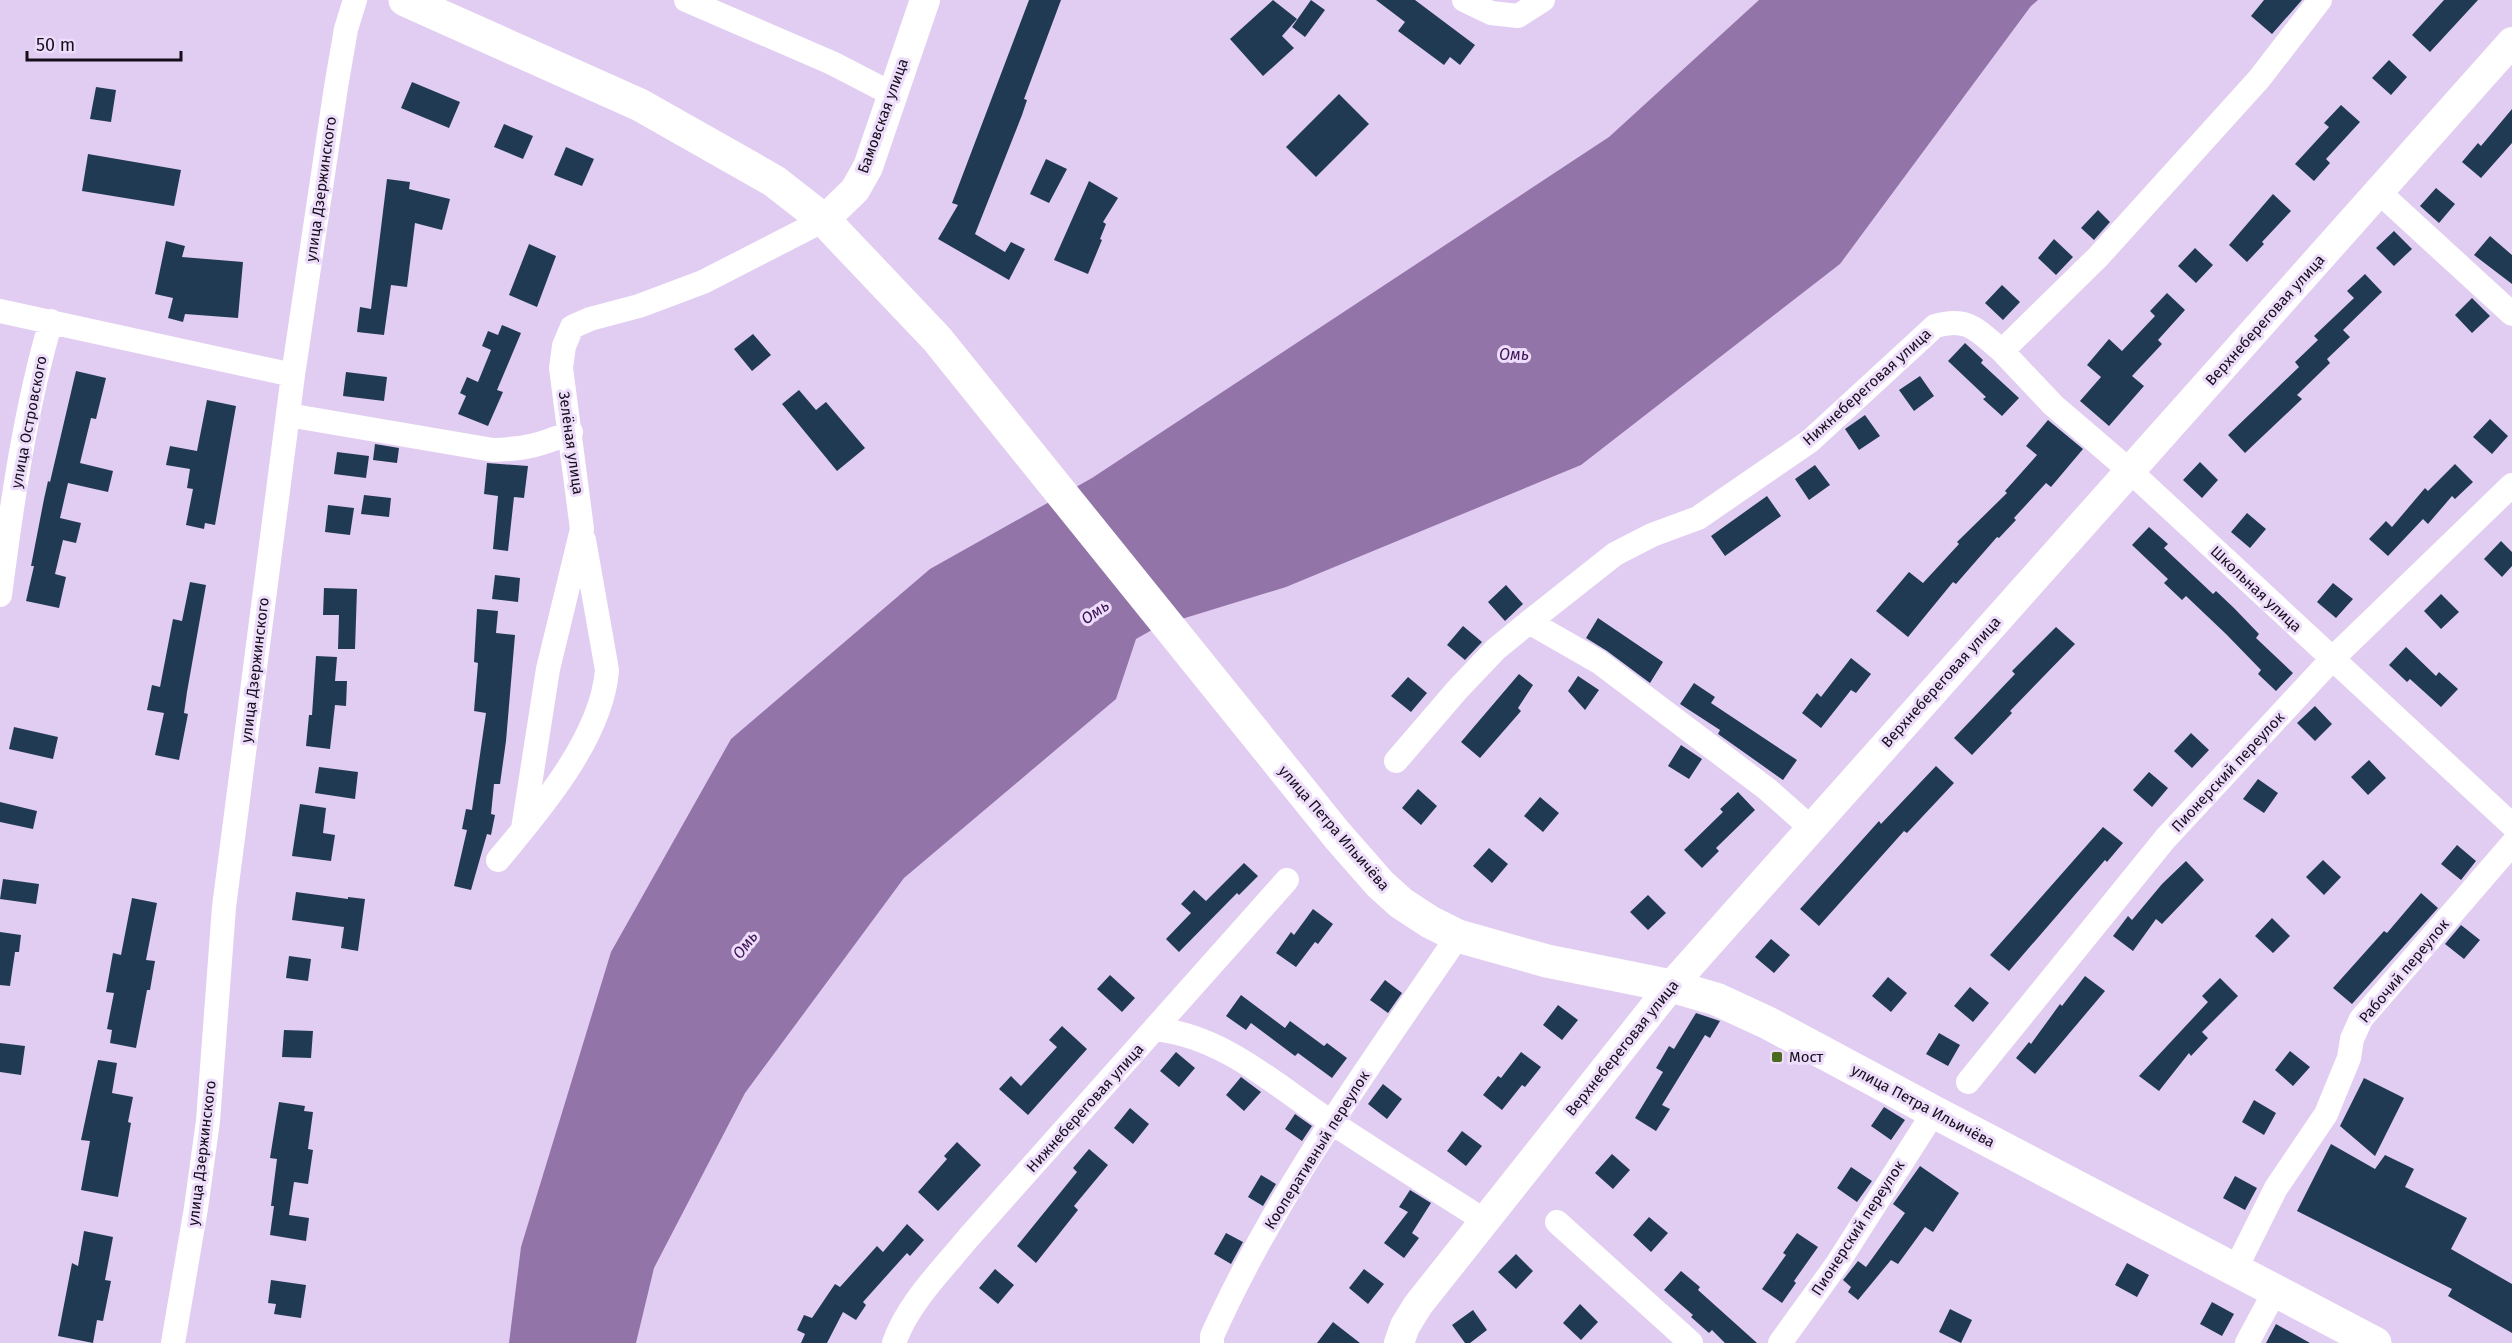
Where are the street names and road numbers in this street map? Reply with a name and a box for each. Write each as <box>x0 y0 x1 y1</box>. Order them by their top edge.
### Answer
street label: Бамовская улица <box>854 56 912 176</box>
street label: улица Дзержинского <box>302 115 340 263</box>
street label: Верхнебереговая улица <box>2202 251 2328 389</box>
street label: Нижнебереговая улица <box>1799 325 1935 449</box>
street label: улица Островского <box>7 354 51 490</box>
street label: Зелёная улица <box>555 390 587 496</box>
street label: Школьная улица <box>2207 542 2305 636</box>
street label: улица Дзержинского <box>237 596 273 744</box>
street label: Верхнебереговая улица <box>1878 613 2004 751</box>
street label: Пионерский переулок <box>2168 708 2288 836</box>
street label: улица Петра Ильичёва <box>1275 762 1393 894</box>
street label: Рабочий переулок <box>2355 915 2453 1027</box>
street label: Верхнебереговая улица <box>1562 976 1682 1120</box>
street label: Нижнебереговая улица <box>1023 1040 1147 1176</box>
street label: улица Петра Ильичёва <box>1848 1061 1998 1151</box>
street label: Кооперативный переулок <box>1261 1067 1373 1233</box>
street label: улица Дзержинского <box>184 1079 220 1227</box>
street label: Пионерский переулок <box>1808 1157 1908 1299</box>

